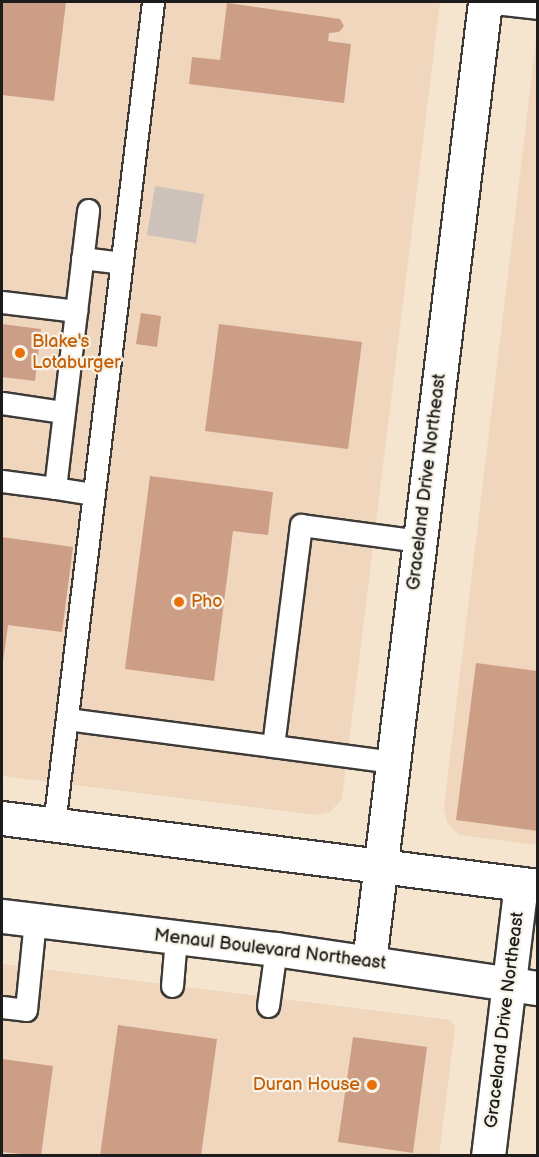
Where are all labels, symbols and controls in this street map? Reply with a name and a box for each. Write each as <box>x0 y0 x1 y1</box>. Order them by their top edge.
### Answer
place label: Blake's Lotaburger <box>32 332 121 374</box>
marker: Blake's Lotaburger <box>13 346 27 360</box>
street label: Graceland Drive Northeast <box>403 373 451 591</box>
place label: Pho <box>191 591 222 613</box>
marker: Pho <box>172 595 186 609</box>
street label: Graceland Drive Northeast <box>481 911 529 1129</box>
street label: Menaul Boulevard Northeast <box>153 925 387 975</box>
place label: Duran House <box>253 1074 360 1096</box>
marker: Duran House <box>365 1078 379 1092</box>

